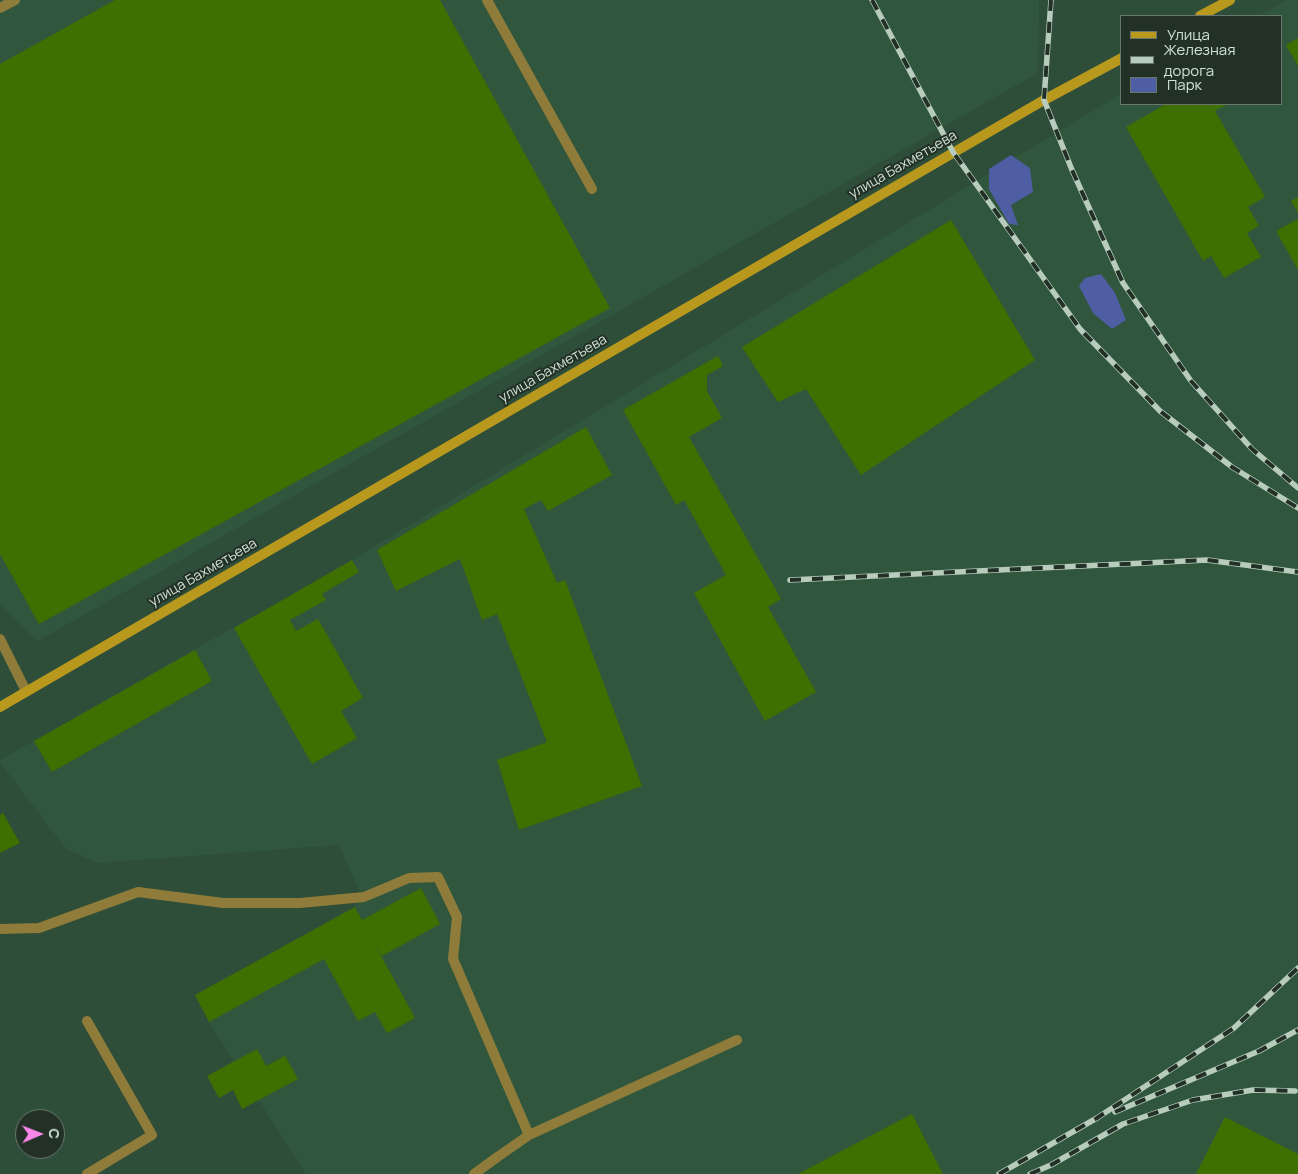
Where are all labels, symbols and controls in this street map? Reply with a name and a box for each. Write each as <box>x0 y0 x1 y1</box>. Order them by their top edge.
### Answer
legend <box>1120 15 1283 105</box>
text: Улица <box>1167 24 1210 45</box>
text: Железная дорога <box>1164 39 1235 81</box>
text: Парк <box>1167 74 1202 95</box>
street label: улица Бахметьева <box>846 127 960 203</box>
street label: улица Бахметьева <box>496 331 610 407</box>
street label: улица Бахметьева <box>146 535 260 611</box>
north arrow <box>15 1109 65 1159</box>
text: С <box>45 1128 64 1139</box>

